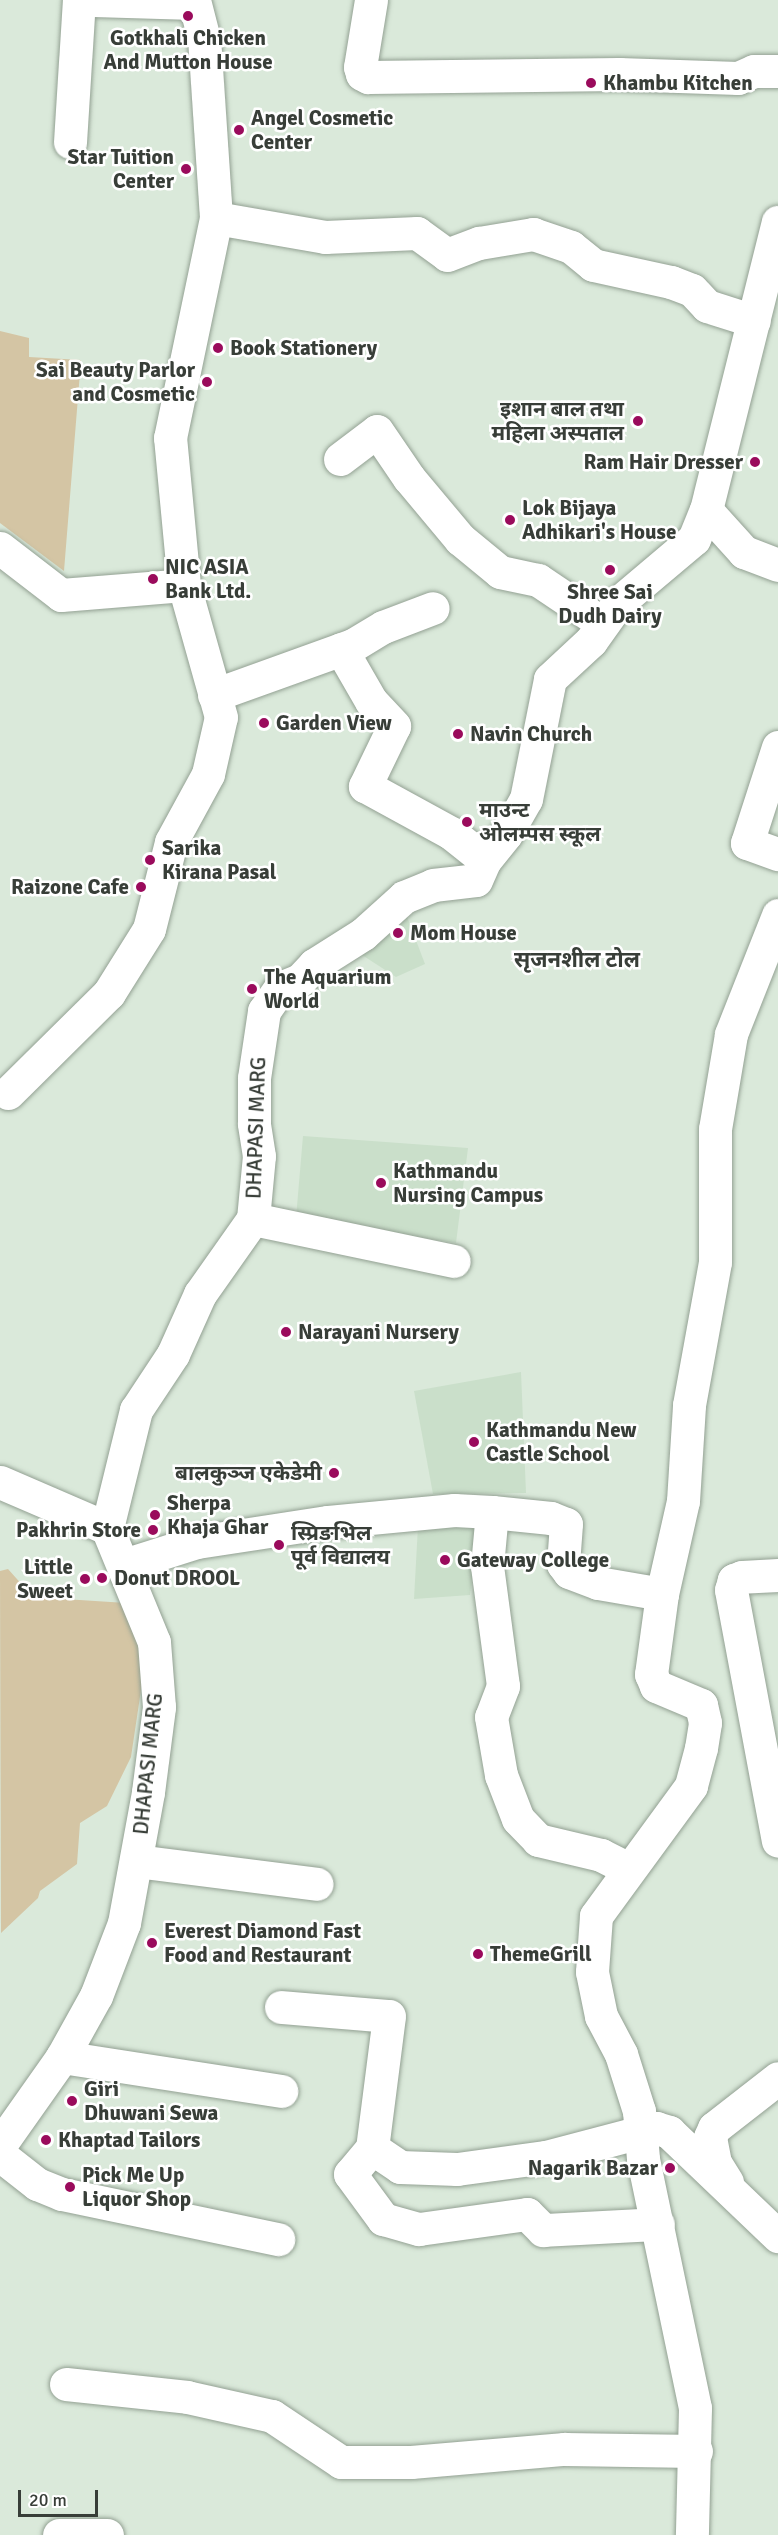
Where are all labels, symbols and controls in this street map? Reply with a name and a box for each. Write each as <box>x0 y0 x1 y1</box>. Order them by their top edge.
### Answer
marker: Gotkhali Chicken And Mutton House <box>181 9 195 23</box>
place label: Gotkhali Chicken And Mutton House <box>103 25 273 75</box>
place label: Khambu Kitchen <box>603 70 753 96</box>
marker: Khambu Kitchen <box>584 76 598 90</box>
place label: Angel Cosmetic Center <box>251 105 393 155</box>
marker: Angel Cosmetic Center <box>232 123 246 137</box>
place label: Star Tuition Center <box>68 144 174 194</box>
marker: Star Tuition Center <box>179 162 193 176</box>
place label: Book Stationery <box>230 335 377 361</box>
marker: Book Stationery <box>211 341 225 355</box>
place label: Sai Beauty Parlor and Cosmetic <box>36 357 195 407</box>
marker: Sai Beauty Parlor and Cosmetic <box>200 375 214 389</box>
place label: इशान बाल तथा महिला अस्पताल <box>492 396 624 446</box>
marker: इशान बाल तथा महिला अस्पताल <box>629 412 647 430</box>
place label: Ram Hair Dresser <box>583 449 743 475</box>
marker: Ram Hair Dresser <box>748 455 762 469</box>
place label: Lok Bijaya Adhikari's House <box>522 495 676 545</box>
marker: Lok Bijaya Adhikari's House <box>503 513 517 527</box>
place label: NIC ASIA Bank Ltd. <box>165 554 251 604</box>
marker: Shree Sai Dudh Dairy <box>603 563 617 577</box>
marker: NIC ASIA Bank Ltd. <box>146 572 160 586</box>
place label: Shree Sai Dudh Dairy <box>558 579 662 629</box>
place label: Garden View <box>276 710 392 736</box>
marker: Garden View <box>257 716 271 730</box>
place label: Navin Church <box>470 721 592 747</box>
marker: Navin Church <box>451 727 465 741</box>
place label: माउन्ट ओलम्पस स्कूल <box>479 797 601 847</box>
marker: माउन्ट ओलम्पस स्कूल <box>460 815 474 829</box>
place label: Sarika Kirana Pasal <box>162 835 276 885</box>
marker: Sarika Kirana Pasal <box>143 853 157 867</box>
place label: Raizone Cafe <box>11 874 129 900</box>
marker: Raizone Cafe <box>134 880 148 894</box>
place label: Mom House <box>410 920 517 946</box>
marker: Mom House <box>391 926 405 940</box>
district label: सृजनशील टोल <box>514 947 640 973</box>
place label: The Aquarium World <box>264 964 391 1014</box>
marker: The Aquarium World <box>245 982 259 996</box>
street label: DHAPASI MARG <box>241 1057 271 1199</box>
place label: Kathmandu Nursing Campus <box>393 1158 543 1208</box>
marker: Kathmandu Nursing Campus <box>374 1176 388 1190</box>
place label: Narayani Nursery <box>298 1319 459 1345</box>
marker: Narayani Nursery <box>279 1325 293 1339</box>
place label: Kathmandu New Castle School <box>486 1417 636 1467</box>
marker: Kathmandu New Castle School <box>467 1435 481 1449</box>
place label: बालकुञ्ज एकेडेमी <box>175 1460 322 1486</box>
marker: बालकुञ्ज एकेडेमी <box>327 1466 341 1480</box>
place label: Sherpa Khaja Ghar <box>167 1490 268 1540</box>
marker: Sherpa Khaja Ghar <box>148 1508 162 1522</box>
place label: Pakhrin Store <box>16 1517 141 1543</box>
place label: स्प्रिङभिल पूर्व विद्यालय <box>291 1520 390 1570</box>
marker: Pakhrin Store <box>146 1523 160 1537</box>
marker: स्प्रिङभिल पूर्व विद्यालय <box>272 1538 286 1552</box>
place label: Gateway College <box>457 1547 609 1573</box>
marker: Gateway College <box>438 1553 452 1567</box>
place label: Little Sweet <box>17 1554 73 1604</box>
place label: Donut DROOL <box>114 1565 240 1591</box>
marker: Donut DROOL <box>95 1571 109 1585</box>
marker: Little Sweet <box>78 1572 92 1586</box>
street label: DHAPASI MARG <box>128 1692 168 1836</box>
place label: Everest Diamond Fast Food and Restaurant <box>164 1918 361 1968</box>
marker: Everest Diamond Fast Food and Restaurant <box>145 1936 159 1950</box>
place label: ThemeGrill <box>490 1941 592 1967</box>
marker: ThemeGrill <box>471 1947 485 1961</box>
place label: Giri Dhuwani Sewa <box>84 2076 218 2126</box>
marker: Giri Dhuwani Sewa <box>65 2094 79 2108</box>
place label: Khaptad Tailors <box>58 2127 200 2153</box>
marker: Khaptad Tailors <box>39 2133 53 2147</box>
place label: Nagarik Bazar <box>528 2155 658 2181</box>
marker: Nagarik Bazar <box>663 2161 677 2175</box>
place label: Pick Me Up Liquor Shop <box>82 2162 191 2212</box>
marker: Pick Me Up Liquor Shop <box>63 2180 77 2194</box>
scale bar <box>21 2478 100 2516</box>
text: 20 m <box>29 2489 67 2511</box>

